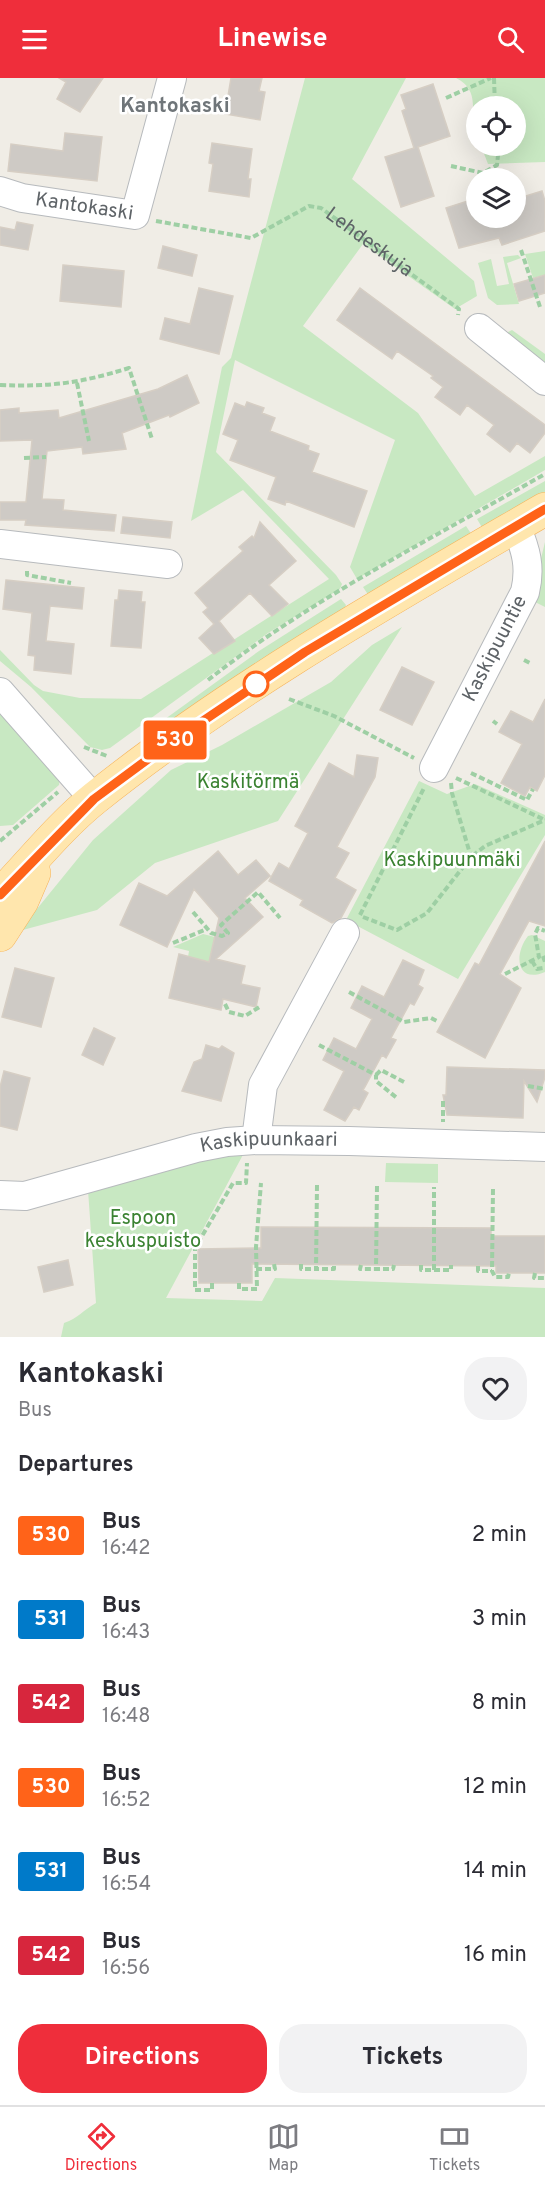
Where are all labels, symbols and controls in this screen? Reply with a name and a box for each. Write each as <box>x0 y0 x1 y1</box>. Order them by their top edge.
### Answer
text: Linewise <box>218 22 327 56</box>
icon: menu <box>18 23 51 56</box>
icon: search <box>494 23 527 56</box>
district label: Kantokaski <box>120 93 230 120</box>
map controls <box>466 96 526 228</box>
button: locate <box>466 96 526 156</box>
button: layers <box>466 168 526 228</box>
street label: Kantokaski <box>33 187 135 228</box>
street label: Lehdeskuja <box>320 202 418 284</box>
street label: Kaskipuuntie <box>457 591 534 707</box>
unlabelled marker <box>243 671 269 697</box>
line badge: 530 <box>140 720 210 760</box>
text: 530 <box>156 727 194 754</box>
park label: Kaskitörmä <box>197 770 299 796</box>
park label: Kaskipuunmäki <box>383 848 521 874</box>
street label: Kaskipuunkaari <box>198 1127 338 1160</box>
park label: Espoon keskuspuisto <box>85 1206 201 1255</box>
text: Kantokaski <box>18 1357 164 1393</box>
button: heart <box>464 1357 527 1420</box>
text: Bus <box>18 1398 52 1424</box>
text: Departures <box>18 1452 134 1479</box>
text: Bus <box>102 1509 141 1536</box>
text: 530 <box>32 1522 70 1549</box>
text: 2 min <box>472 1522 527 1549</box>
text: 16:42 <box>102 1536 151 1562</box>
text: Bus <box>102 1593 141 1620</box>
text: 531 <box>34 1606 68 1633</box>
text: 3 min <box>472 1606 527 1633</box>
text: 16:43 <box>102 1620 150 1646</box>
text: Bus <box>102 1677 141 1704</box>
text: 542 <box>31 1690 71 1717</box>
text: 8 min <box>472 1690 527 1717</box>
text: 16:48 <box>102 1704 151 1730</box>
text: Bus <box>102 1761 141 1788</box>
text: 530 <box>32 1774 70 1801</box>
text: 12 min <box>464 1774 527 1801</box>
text: 16:52 <box>102 1788 150 1814</box>
text: Bus <box>102 1845 141 1872</box>
text: 531 <box>34 1858 68 1885</box>
text: 14 min <box>464 1858 527 1885</box>
text: 16:54 <box>102 1872 151 1898</box>
text: Bus <box>102 1929 141 1956</box>
text: 542 <box>31 1942 71 1969</box>
text: 16 min <box>464 1942 527 1969</box>
text: 16:56 <box>102 1956 150 1982</box>
button: Directions <box>18 2024 267 2093</box>
button: Tickets <box>279 2024 527 2093</box>
tab: Directions <box>65 2120 137 2176</box>
tab: Map <box>267 2120 300 2176</box>
tab: Tickets <box>429 2120 480 2176</box>

